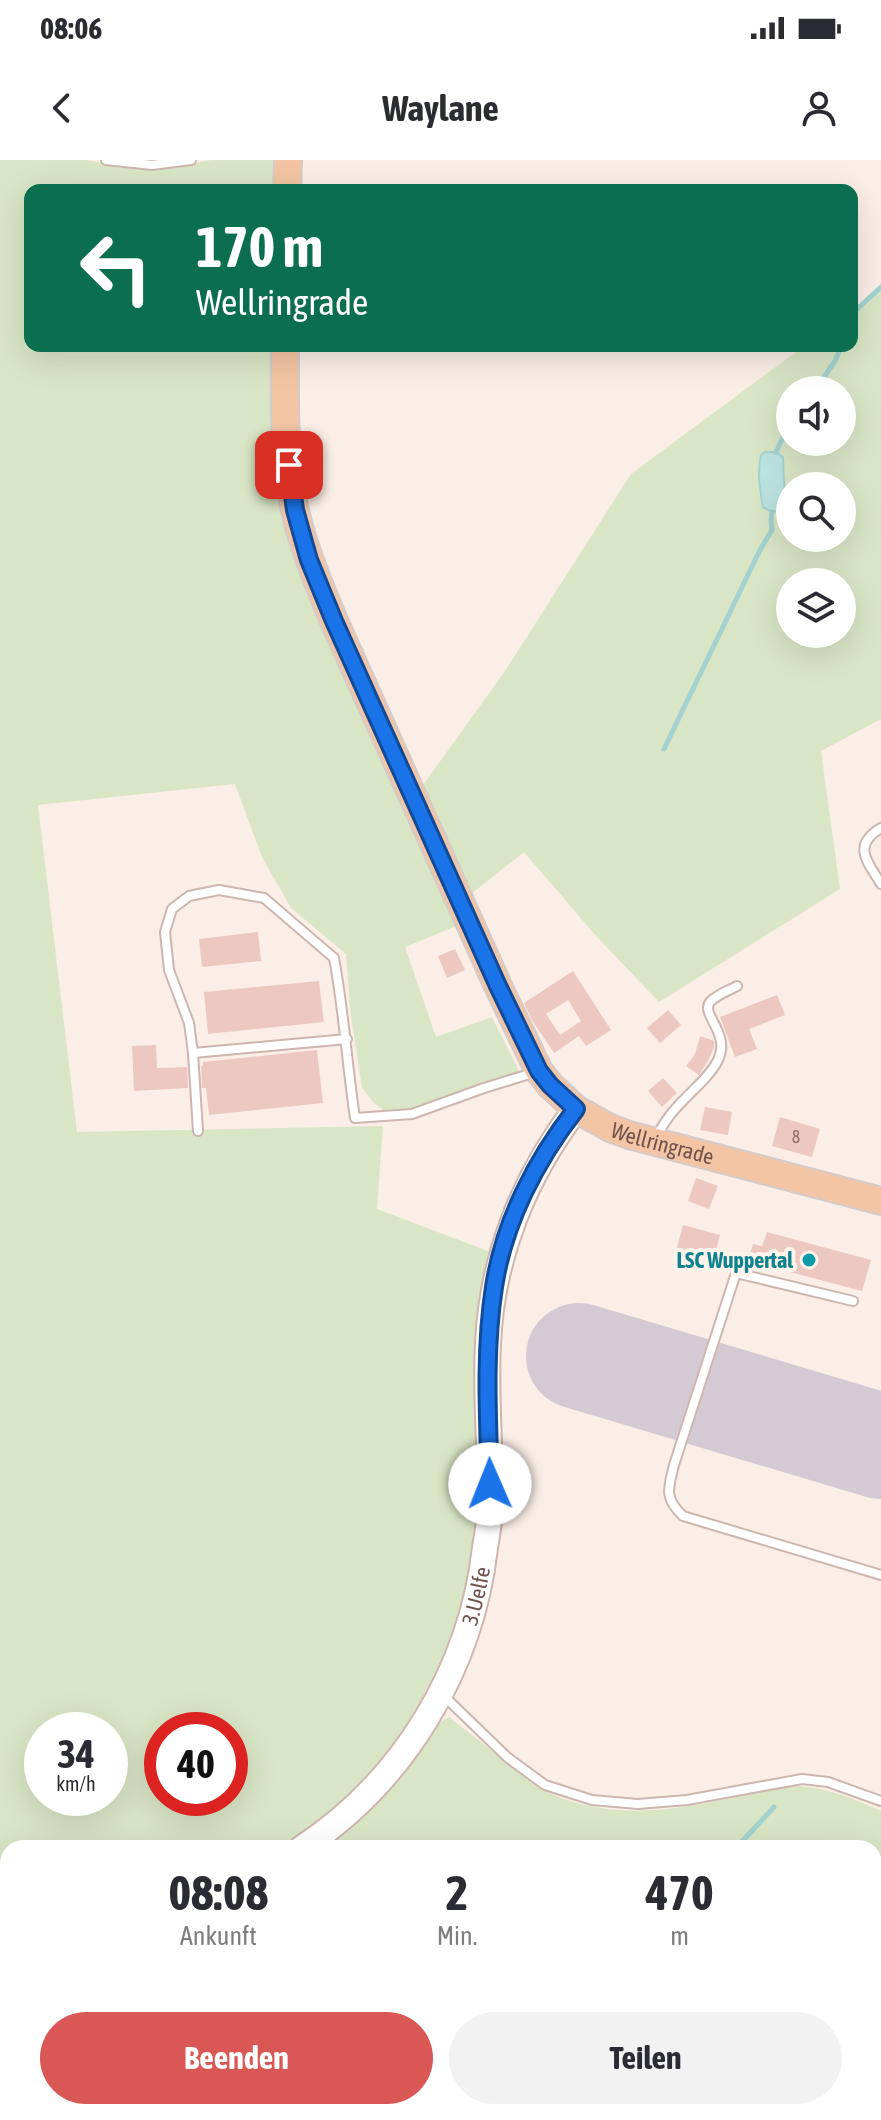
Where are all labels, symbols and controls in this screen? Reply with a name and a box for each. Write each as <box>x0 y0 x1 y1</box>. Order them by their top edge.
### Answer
text: 08:06 <box>40 11 102 45</box>
icon: back <box>40 86 84 130</box>
icon: person <box>797 86 841 130</box>
text: Waylane <box>382 87 499 129</box>
text: 170 m <box>196 215 323 279</box>
icon: left <box>64 216 168 320</box>
text: Wellringrade <box>196 281 368 323</box>
map controls <box>776 376 856 648</box>
button: sound <box>776 376 856 456</box>
pin <box>255 431 323 499</box>
icon: arrive <box>267 443 311 487</box>
button: search <box>776 472 856 552</box>
button: layers <box>776 568 856 648</box>
street label: Wellringrade <box>608 1117 717 1170</box>
house number: 8 <box>792 1126 800 1147</box>
place label: LSC Wuppertal <box>677 1247 794 1273</box>
marker: LSC Wuppertal <box>800 1251 818 1269</box>
position arrow <box>448 1442 532 1526</box>
street label: 3.Uelfe <box>456 1565 495 1628</box>
speed limit sign: 40 <box>144 1712 248 1816</box>
text: 34 <box>57 1731 95 1776</box>
text: km/h <box>56 1772 96 1795</box>
text: 08:08 <box>168 1865 268 1920</box>
text: 2 <box>446 1865 468 1920</box>
text: 470 <box>646 1865 713 1920</box>
text: Ankunft <box>180 1921 257 1951</box>
text: Min. <box>437 1921 477 1951</box>
text: m <box>670 1921 689 1951</box>
button: Beenden <box>40 2012 433 2104</box>
button: Teilen <box>449 2012 842 2104</box>

